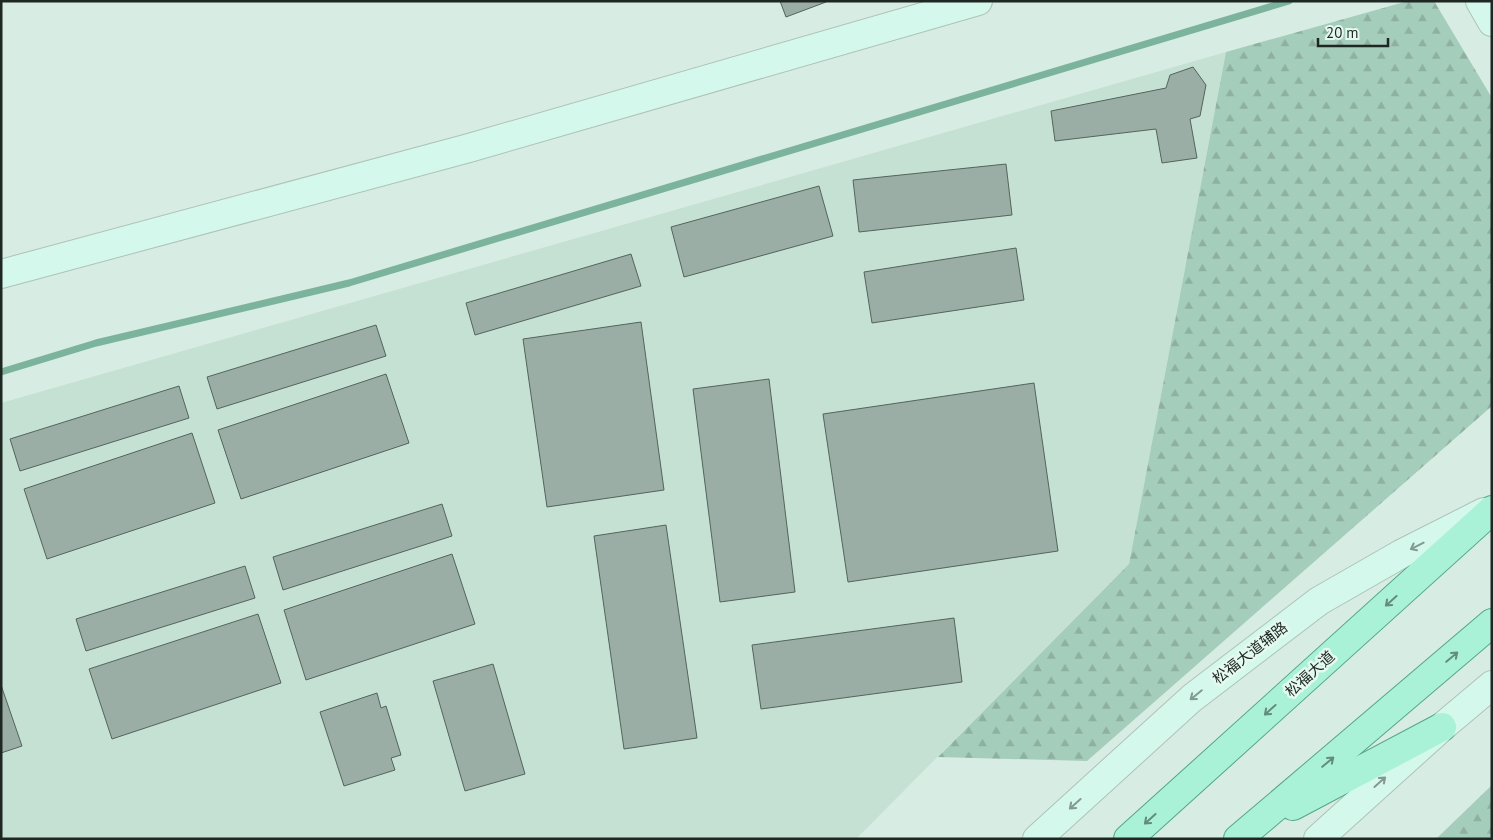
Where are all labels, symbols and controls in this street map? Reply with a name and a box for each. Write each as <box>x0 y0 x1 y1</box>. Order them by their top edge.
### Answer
scale bar <box>1318 15 1388 47</box>
text: 20 m <box>1326 23 1359 42</box>
one-way arrow <box>1410 542 1425 551</box>
one-way arrow <box>1384 595 1397 607</box>
street label: 松福大道辅路 <box>1208 617 1291 688</box>
street label: 松福大道 <box>1281 646 1338 701</box>
one-way arrow <box>1445 651 1458 662</box>
one-way arrow <box>1189 690 1203 700</box>
one-way arrow <box>1264 704 1277 716</box>
one-way arrow <box>1321 756 1334 767</box>
one-way arrow <box>1374 777 1387 788</box>
one-way arrow <box>1069 798 1082 810</box>
one-way arrow <box>1143 813 1156 825</box>

